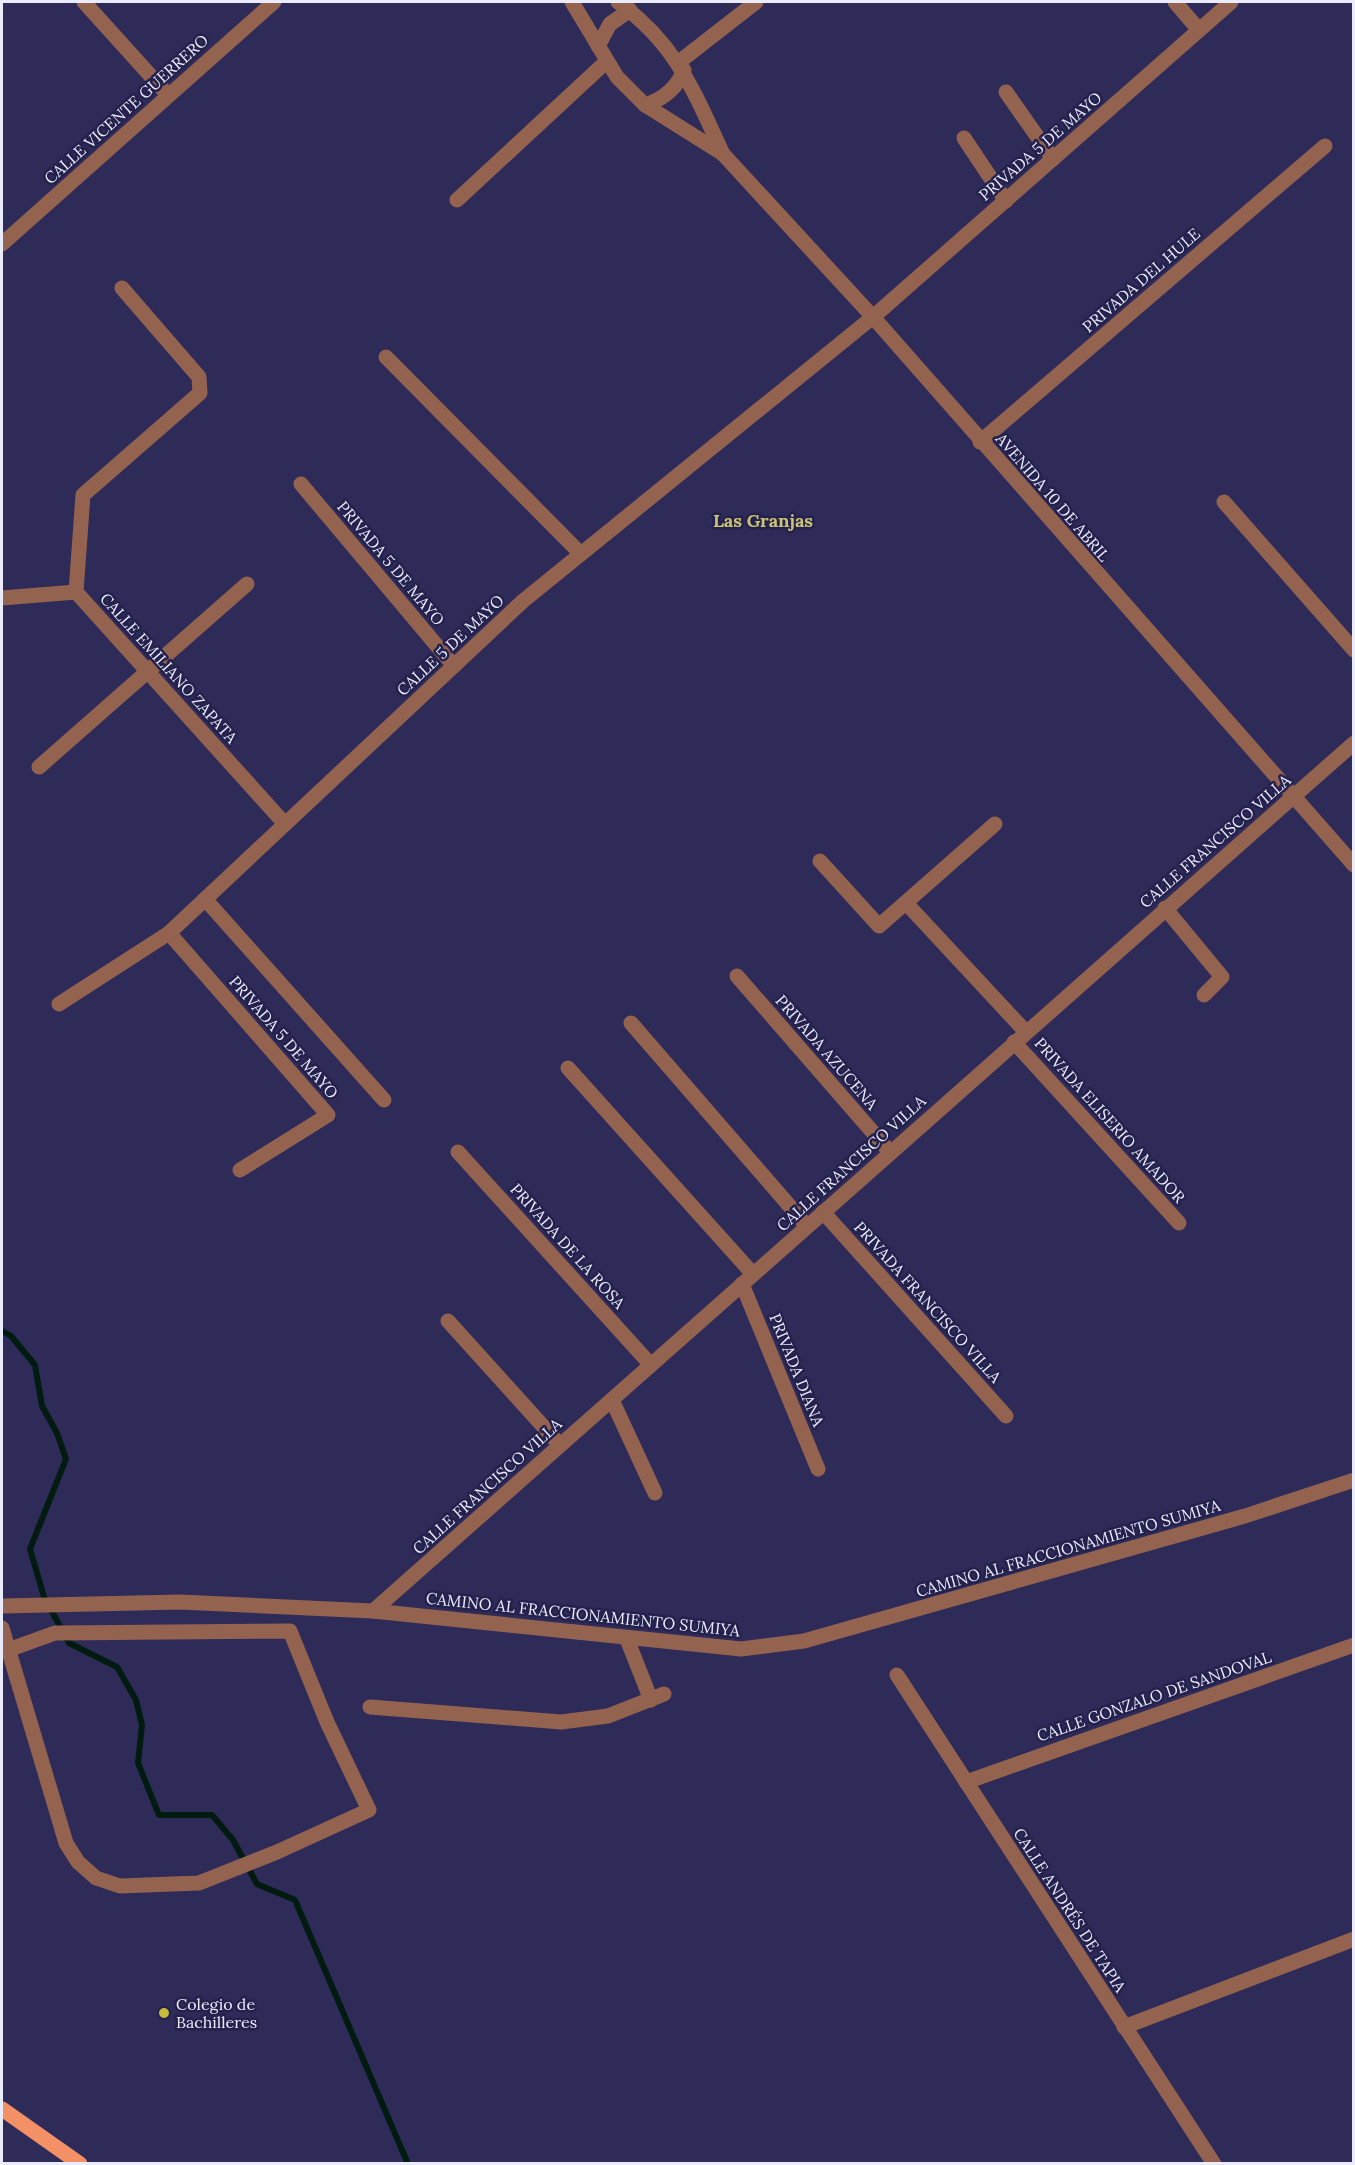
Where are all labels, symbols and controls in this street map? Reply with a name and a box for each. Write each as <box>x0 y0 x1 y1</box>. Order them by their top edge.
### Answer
street label: CALLE VICENTE GUERRERO <box>40 30 212 188</box>
street label: PRIVADA 5 DE MAYO <box>974 87 1106 205</box>
street label: PRIVADA DEL HULE <box>1078 223 1204 337</box>
street label: AVENIDA 10 DE ABRIL <box>991 428 1114 565</box>
street label: PRIVADA 5 DE MAYO <box>333 497 449 629</box>
district label: Las Granjas <box>713 509 813 532</box>
street label: CALLE EMILIANO ZAPATA <box>96 589 243 748</box>
street label: CALLE 5 DE MAYO <box>392 590 508 700</box>
street label: CALLE FRANCISCO VILLA <box>1135 769 1295 912</box>
street label: PRIVADA 5 DE MAYO <box>225 971 343 1103</box>
street label: PRIVADA AZUCENA <box>772 990 883 1114</box>
street label: PRIVADA ELISERIO AMADOR <box>1030 1033 1190 1208</box>
street label: CALLE FRANCISCO VILLA <box>772 1090 930 1235</box>
street label: PRIVADA DE LA ROSA <box>506 1179 630 1314</box>
street label: PRIVADA FRANCISCO VILLA <box>850 1217 1007 1388</box>
street label: PRIVADA DIANA <box>765 1311 829 1430</box>
street label: CALLE FRANCISCO VILLA <box>408 1413 566 1558</box>
street label: CAMINO AL FRACCIONAMIENTO SUMIYA <box>914 1495 1223 1601</box>
street label: CAMINO AL FRACCIONAMIENTO SUMIYA <box>425 1588 742 1641</box>
street label: CALLE GONZALO DE SANDOVAL <box>1034 1646 1274 1746</box>
street label: CALLE ANDRÉS DE TAPIA <box>1009 1824 1131 1997</box>
place label: Colegio de Bachilleres <box>176 1994 257 2032</box>
marker: Colegio de Bachilleres <box>157 2006 171 2020</box>

